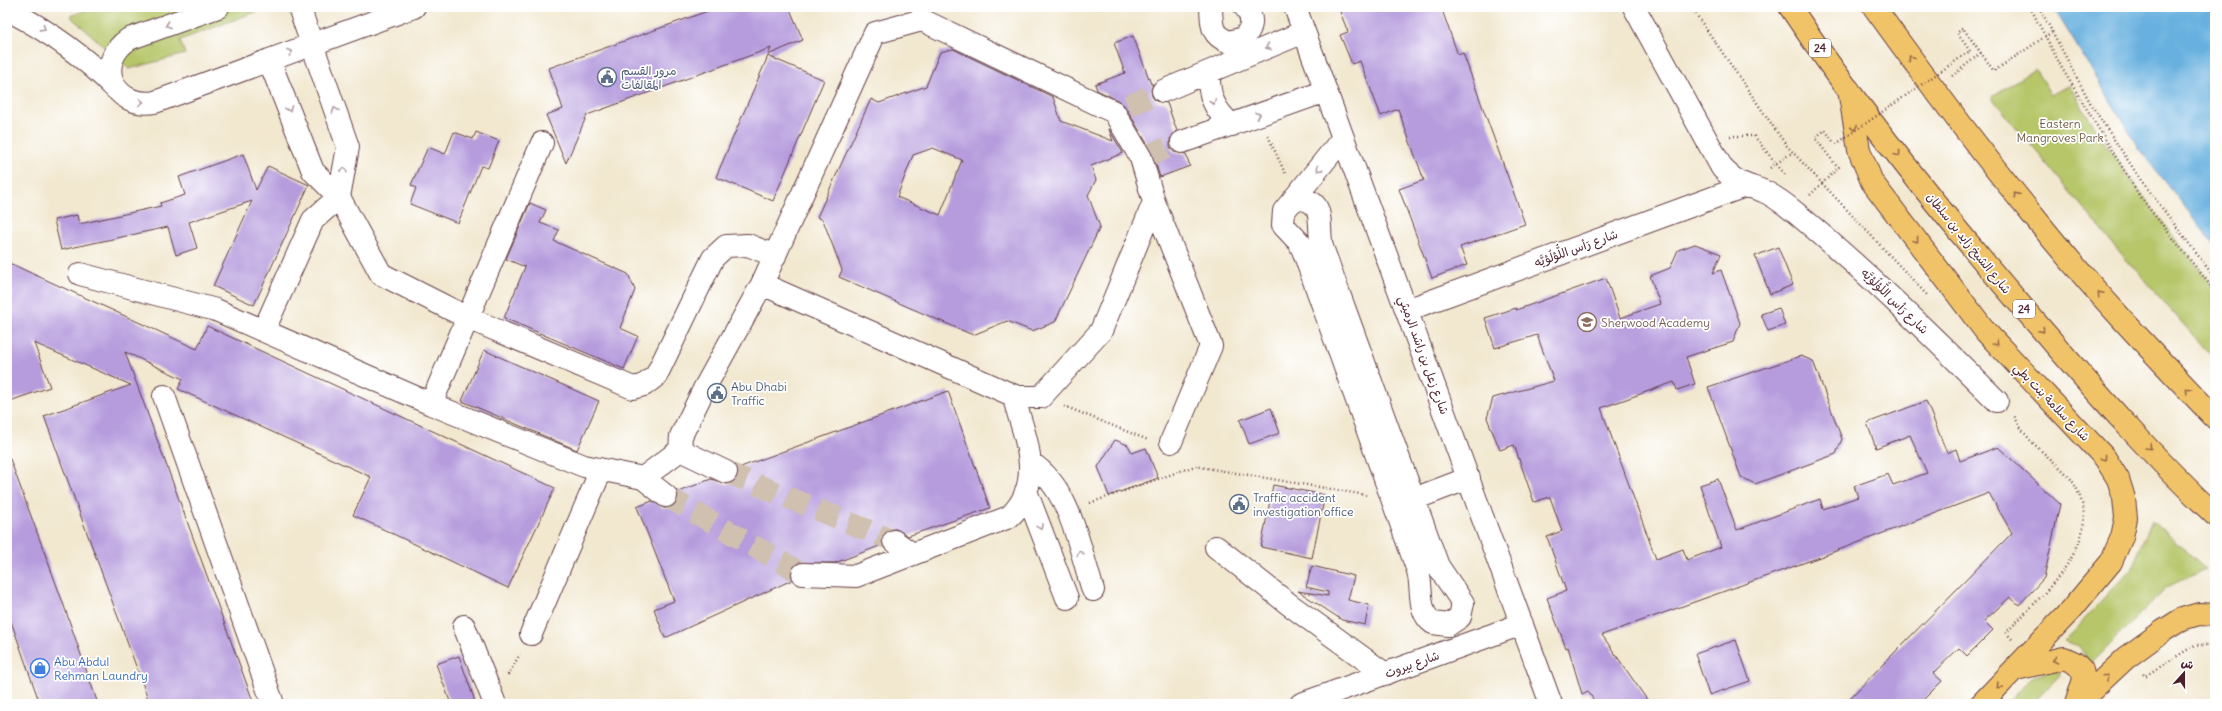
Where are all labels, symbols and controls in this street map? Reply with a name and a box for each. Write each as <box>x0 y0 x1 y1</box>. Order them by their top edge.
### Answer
one-way arrow <box>164 20 171 29</box>
one-way arrow <box>38 24 45 31</box>
road number: 24 <box>1809 39 1831 57</box>
one-way arrow <box>1265 42 1273 50</box>
one-way arrow <box>287 49 294 57</box>
one-way arrow <box>1908 55 1916 62</box>
place label: مرور القسم المقالفات <box>621 63 677 92</box>
public building icon: مرور القسم المقالفات <box>596 66 618 88</box>
one-way arrow <box>1208 97 1216 105</box>
one-way arrow <box>138 98 144 107</box>
one-way arrow <box>284 106 292 113</box>
one-way arrow <box>331 106 339 113</box>
one-way arrow <box>1254 112 1261 120</box>
park label: Eastern Mangroves Park <box>2016 116 2104 145</box>
one-way arrow <box>1849 125 1858 131</box>
one-way arrow <box>1893 150 1900 157</box>
one-way arrow <box>1316 164 1323 171</box>
one-way arrow <box>339 167 348 173</box>
street label: شارع الشيخ زايد بن سلطان <box>1922 189 2014 298</box>
one-way arrow <box>2014 192 2021 199</box>
street label: شارع رَأس اللُّؤلُؤيَّه <box>1531 222 1620 272</box>
one-way arrow <box>1911 236 1918 243</box>
street label: شارع رَأس اللُّؤلُؤيَّه <box>1857 262 1935 338</box>
one-way arrow <box>2098 291 2105 298</box>
street label: شارع زعل بن راشد الرميثي <box>1392 294 1452 418</box>
road number: 24 <box>2013 300 2035 318</box>
school or university icon: Sherwood Academy <box>1576 311 1598 333</box>
place label: Sherwood Academy <box>1601 315 1710 330</box>
one-way arrow <box>2038 326 2045 333</box>
one-way arrow <box>1991 338 1999 346</box>
street label: شارع سلامة بنت بطي <box>2008 360 2093 447</box>
place label: Abu Dhabi Traffic <box>731 379 787 408</box>
public building icon: Abu Dhabi Traffic <box>706 382 728 404</box>
one-way arrow <box>2185 387 2193 395</box>
one-way arrow <box>2144 442 2152 450</box>
one-way arrow <box>2099 453 2106 460</box>
place label: Traffic accident investigation office <box>1253 490 1353 519</box>
public building icon: Traffic accident investigation office <box>1228 493 1250 515</box>
one-way arrow <box>1036 524 1044 531</box>
one-way arrow <box>1077 549 1085 556</box>
street label: شارع بيروت <box>1383 647 1442 683</box>
north arrow <box>2164 653 2204 693</box>
place label: Abu Abdul Rehman Laundry <box>54 654 148 683</box>
one-way arrow <box>2052 655 2058 664</box>
text: ش <box>2179 655 2196 672</box>
shop icon: Abu Abdul Rehman Laundry <box>29 657 51 679</box>
one-way arrow <box>2101 675 2109 682</box>
one-way arrow <box>1996 681 2003 689</box>

